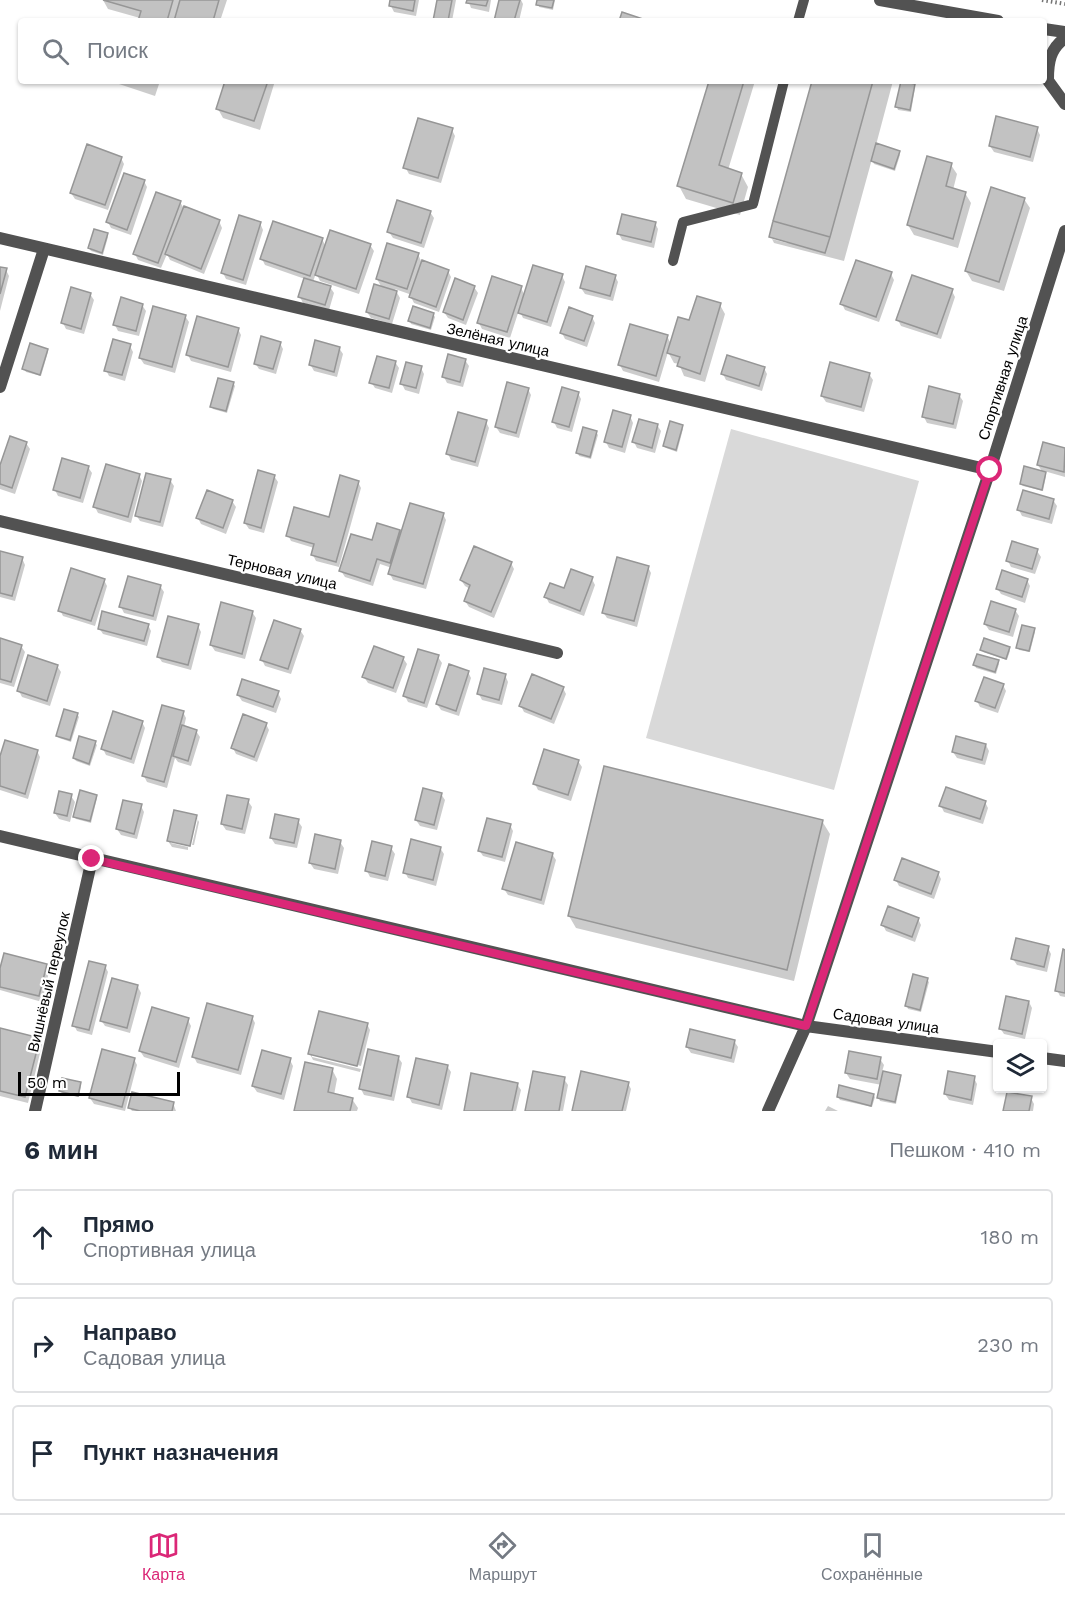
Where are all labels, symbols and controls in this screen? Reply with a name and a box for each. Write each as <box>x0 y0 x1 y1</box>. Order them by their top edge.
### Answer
search box <box>18 18 1047 84</box>
icon: search <box>39 35 72 68</box>
text: Поиск <box>87 38 148 63</box>
street label: Спортивная улица <box>974 313 1032 442</box>
street label: Зелёная улица <box>445 319 552 361</box>
route start <box>976 456 1002 482</box>
street label: Терновая улица <box>225 551 339 594</box>
route end <box>78 845 104 871</box>
street label: Вишнёвый переулок <box>24 910 74 1054</box>
street label: Садовая улица <box>832 1005 941 1037</box>
map controls <box>993 1039 1047 1093</box>
button: layers <box>993 1039 1047 1093</box>
scale bar <box>18 1069 180 1096</box>
text: 50 m <box>27 1073 67 1092</box>
text: 6 мин <box>24 1135 98 1165</box>
text: Пешком · 410 m <box>889 1138 1041 1162</box>
text: Прямо <box>83 1212 154 1237</box>
icon: ahead <box>26 1221 59 1254</box>
text: 180 m <box>981 1225 1039 1249</box>
text: Спортивная улица <box>83 1238 256 1262</box>
text: Направо <box>83 1320 177 1345</box>
icon: right <box>26 1329 59 1362</box>
text: 230 m <box>977 1333 1039 1357</box>
text: Садовая улица <box>83 1346 226 1370</box>
icon: arrive <box>26 1437 59 1470</box>
text: Пункт назначения <box>83 1440 279 1465</box>
tab: Карта <box>142 1529 185 1584</box>
tab: Маршрут <box>469 1529 537 1584</box>
tab: Сохранённые <box>821 1529 923 1584</box>

